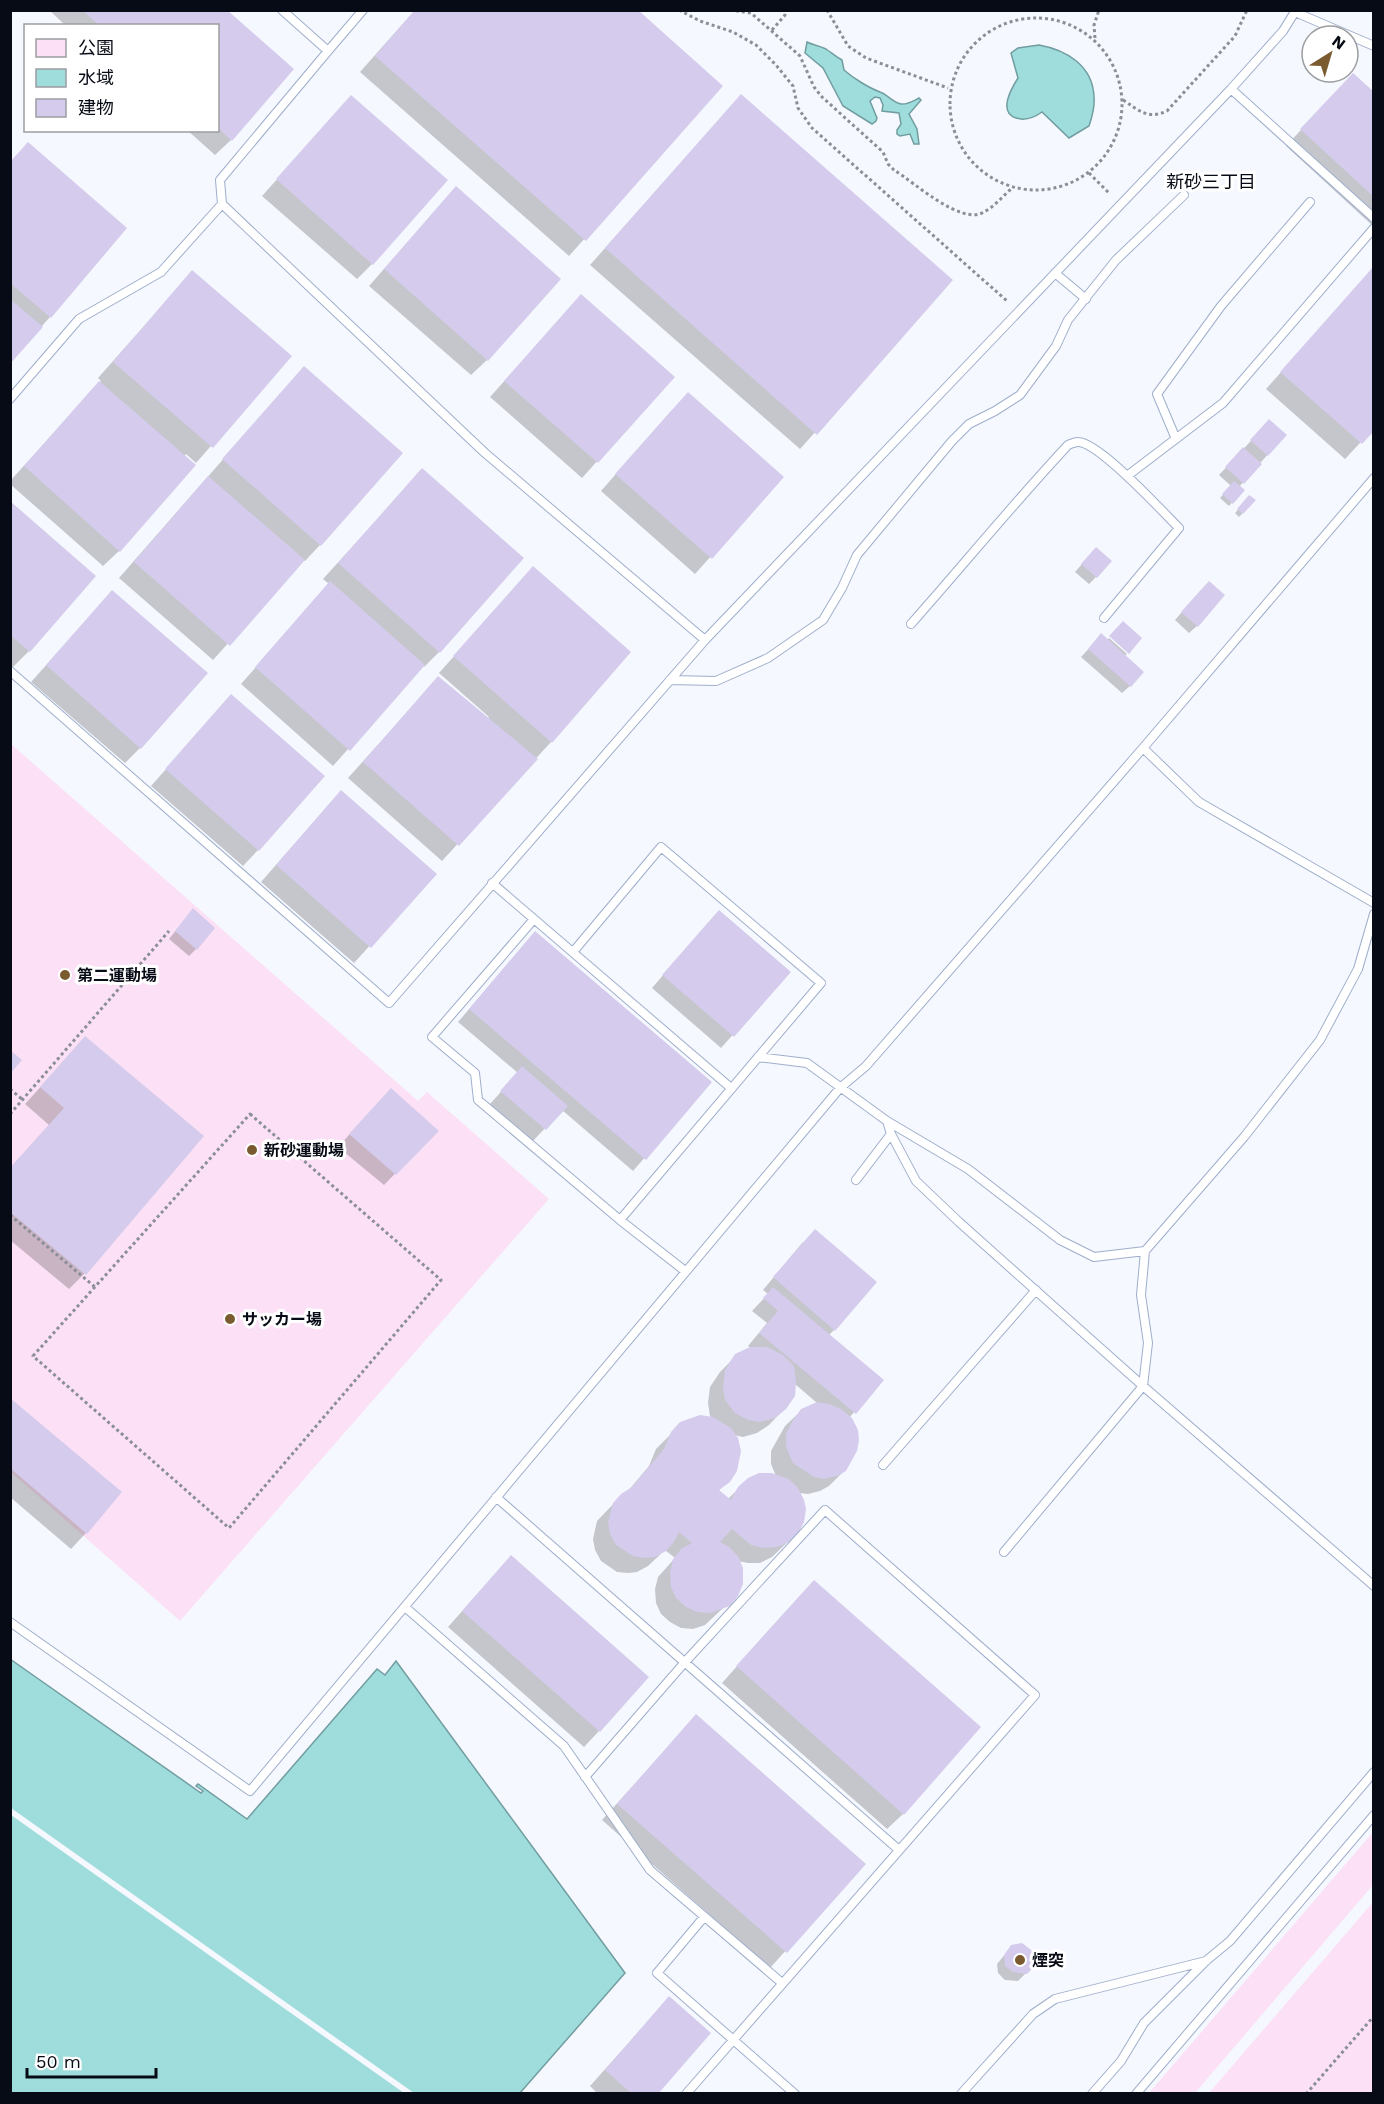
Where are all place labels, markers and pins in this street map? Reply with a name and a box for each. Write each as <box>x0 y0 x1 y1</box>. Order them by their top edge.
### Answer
place label: 第二運動場 <box>77 966 157 985</box>
marker: 第二運動場 <box>58 968 72 982</box>
place label: 新砂運動場 <box>264 1141 344 1160</box>
marker: 新砂運動場 <box>245 1143 259 1157</box>
place label: サッカー場 <box>242 1310 322 1329</box>
marker: サッカー場 <box>223 1312 237 1326</box>
place label: 煙突 <box>1032 1951 1064 1970</box>
marker: 煙突 <box>1013 1953 1027 1967</box>

